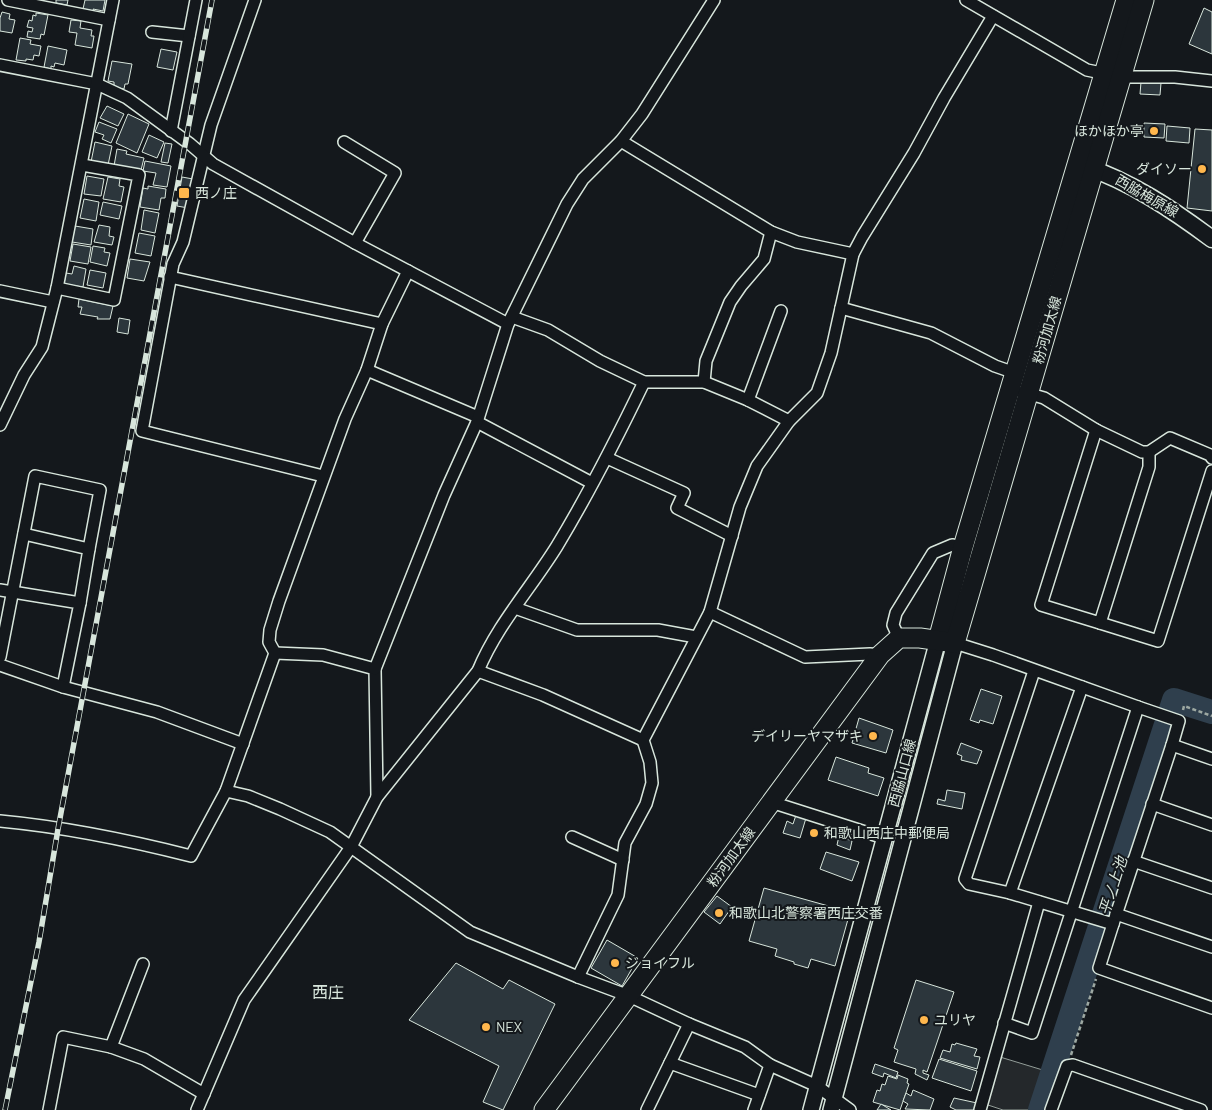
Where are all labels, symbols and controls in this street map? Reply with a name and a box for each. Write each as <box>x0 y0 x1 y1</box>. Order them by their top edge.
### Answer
place label: ほかほか亭 <box>1074 122 1144 139</box>
marker: ほかほか亭 <box>1148 125 1160 137</box>
place label: ダイソー <box>1136 160 1192 177</box>
marker: ダイソー <box>1196 163 1208 175</box>
street label: 西脇梅原線 <box>1113 171 1182 220</box>
place label: 西ノ庄 <box>195 184 237 201</box>
marker: 西ノ庄 <box>177 186 191 200</box>
street label: 粉河加太線 <box>1029 294 1064 366</box>
place label: デイリーヤマザキ <box>751 727 863 744</box>
marker: デイリーヤマザキ <box>867 730 879 742</box>
street label: 西脇山口線 <box>884 737 919 809</box>
street label: 粉河加太線 <box>703 823 758 890</box>
place label: 和歌山西庄中郵便局 <box>824 824 950 841</box>
marker: 和歌山西庄中郵便局 <box>808 827 820 839</box>
water label: 平ノ上池 <box>1094 852 1130 917</box>
place label: 和歌山北警察署西庄交番 <box>729 904 883 921</box>
marker: 和歌山北警察署西庄交番 <box>713 907 725 919</box>
place label: ジョイフル <box>625 954 695 971</box>
marker: ジョイフル <box>609 957 621 969</box>
district label: 西庄 <box>312 982 344 1001</box>
place label: ユリヤ <box>934 1011 976 1028</box>
marker: ユリヤ <box>918 1014 930 1026</box>
place label: NEX <box>496 1018 522 1035</box>
marker: NEX <box>480 1021 492 1033</box>

